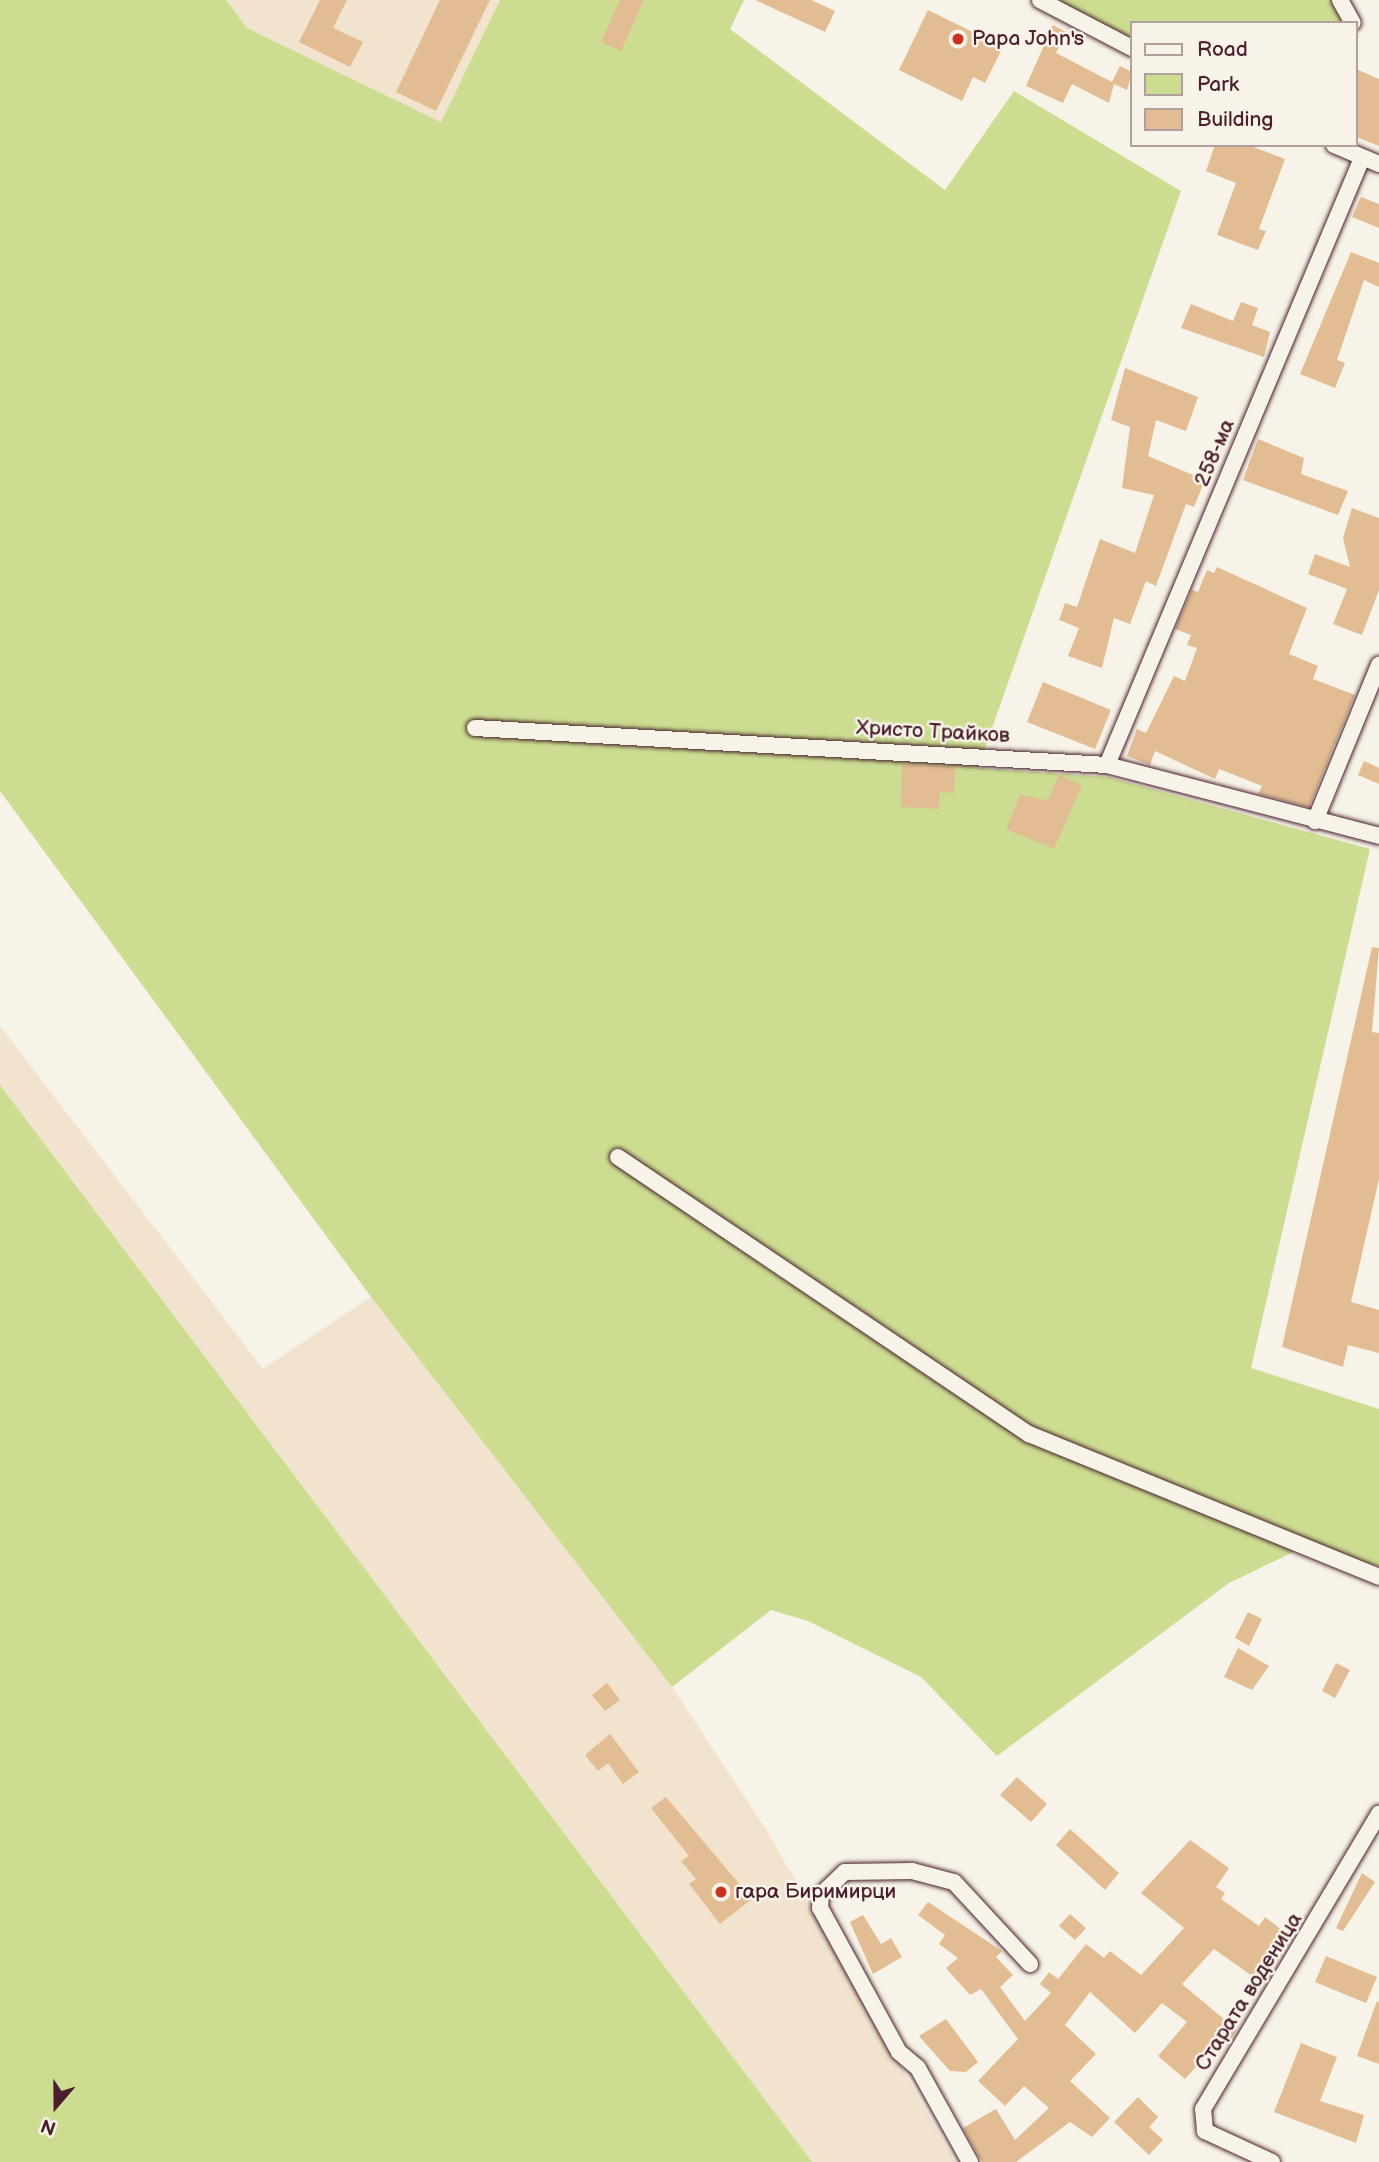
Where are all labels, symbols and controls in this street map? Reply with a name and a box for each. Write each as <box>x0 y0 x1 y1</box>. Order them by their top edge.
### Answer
legend <box>1130 21 1358 147</box>
place label: Papa John's <box>972 26 1085 52</box>
marker: Papa John's <box>950 31 966 47</box>
text: Road <box>1197 37 1248 62</box>
text: Park <box>1197 72 1239 97</box>
text: Building <box>1197 107 1273 132</box>
street label: 258-ма <box>1190 416 1240 490</box>
street label: Христо Трайков <box>856 715 1010 749</box>
place label: гара Биримирци <box>735 1879 896 1905</box>
marker: гара Биримирци <box>713 1884 729 1900</box>
street label: Старата воденица <box>1190 1908 1308 2076</box>
north arrow <box>21 2071 91 2141</box>
text: N <box>38 2113 59 2139</box>

